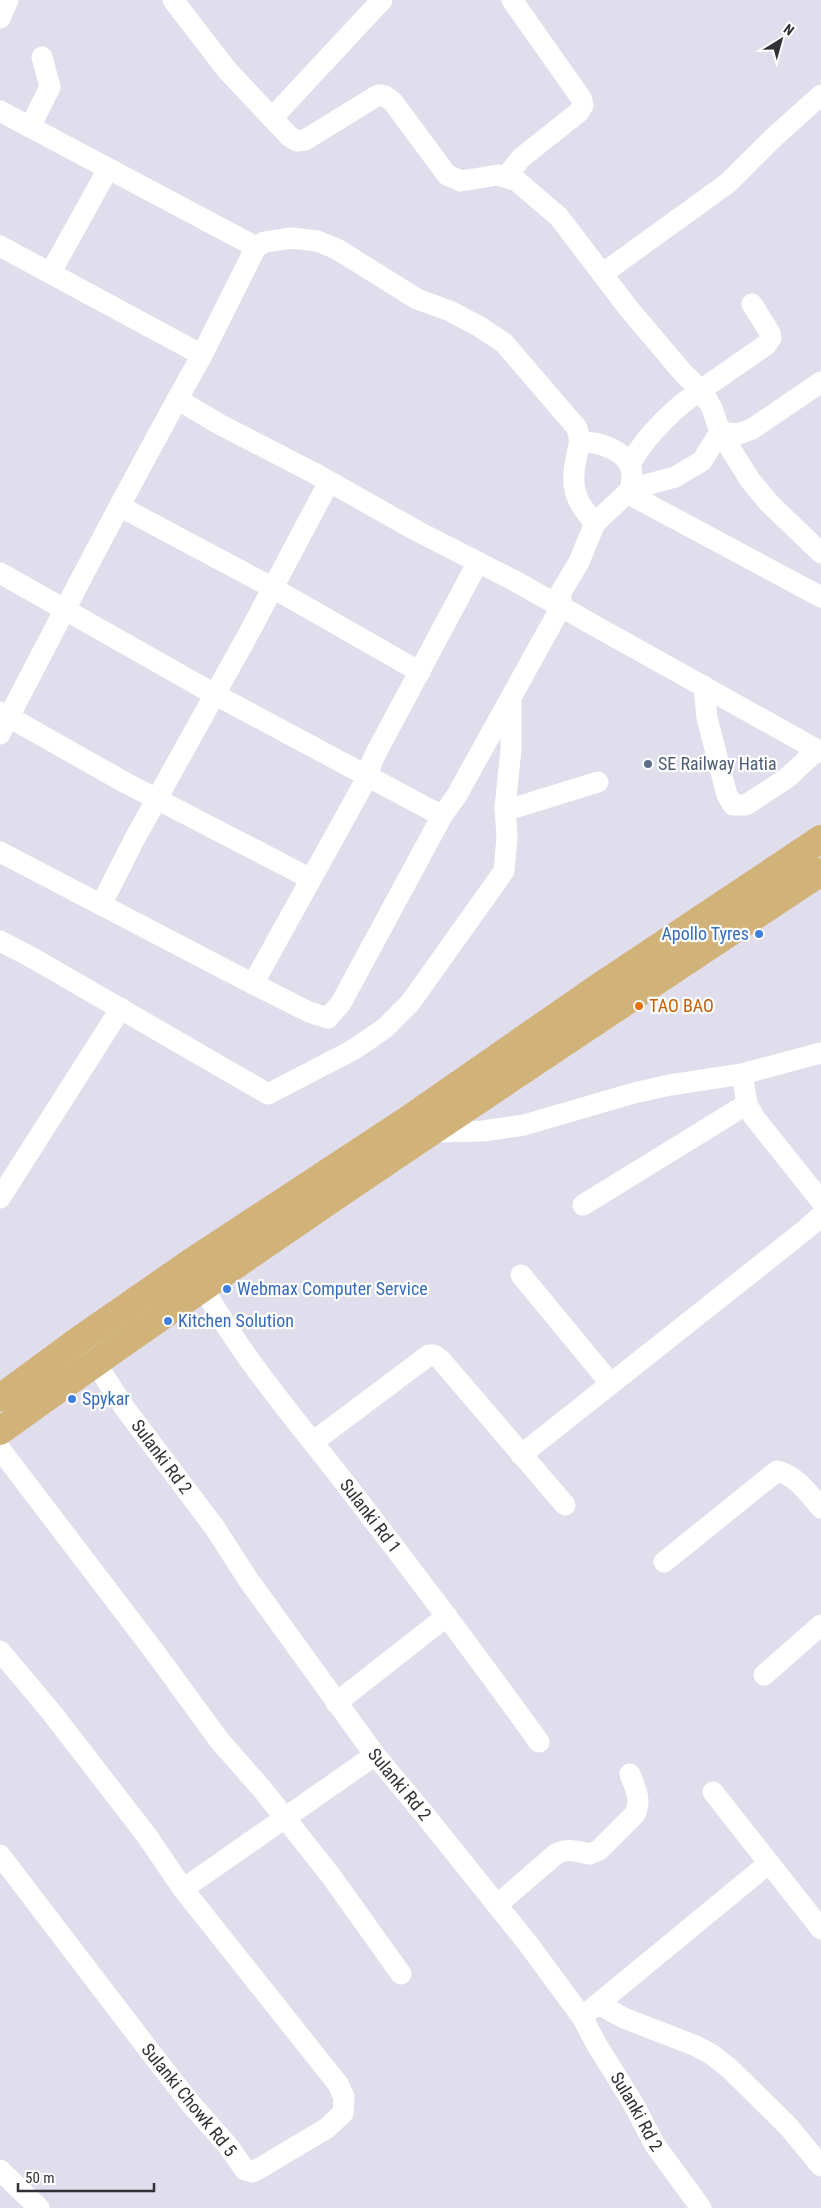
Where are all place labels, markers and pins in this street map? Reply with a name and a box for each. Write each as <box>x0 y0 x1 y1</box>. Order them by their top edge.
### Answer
place label: SE Railway Hatia <box>658 753 777 774</box>
marker: SE Railway Hatia <box>642 758 654 770</box>
place label: Apollo Tyres <box>661 923 749 944</box>
marker: Apollo Tyres <box>753 928 765 940</box>
place label: TAO BAO <box>649 995 714 1016</box>
marker: TAO BAO <box>633 1000 645 1012</box>
place label: Webmax Computer Service <box>237 1278 428 1299</box>
marker: Webmax Computer Service <box>221 1283 233 1295</box>
place label: Kitchen Solution <box>178 1310 294 1331</box>
marker: Kitchen Solution <box>162 1315 174 1327</box>
place label: Spykar <box>82 1388 130 1409</box>
marker: Spykar <box>66 1393 78 1405</box>

